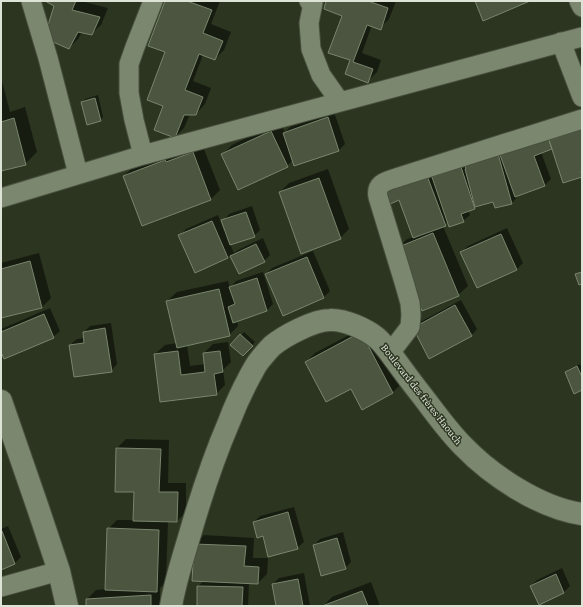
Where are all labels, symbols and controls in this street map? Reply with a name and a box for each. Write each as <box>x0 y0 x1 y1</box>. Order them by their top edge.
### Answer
street label: Boulevard des frères Haouch <box>379 341 465 447</box>

